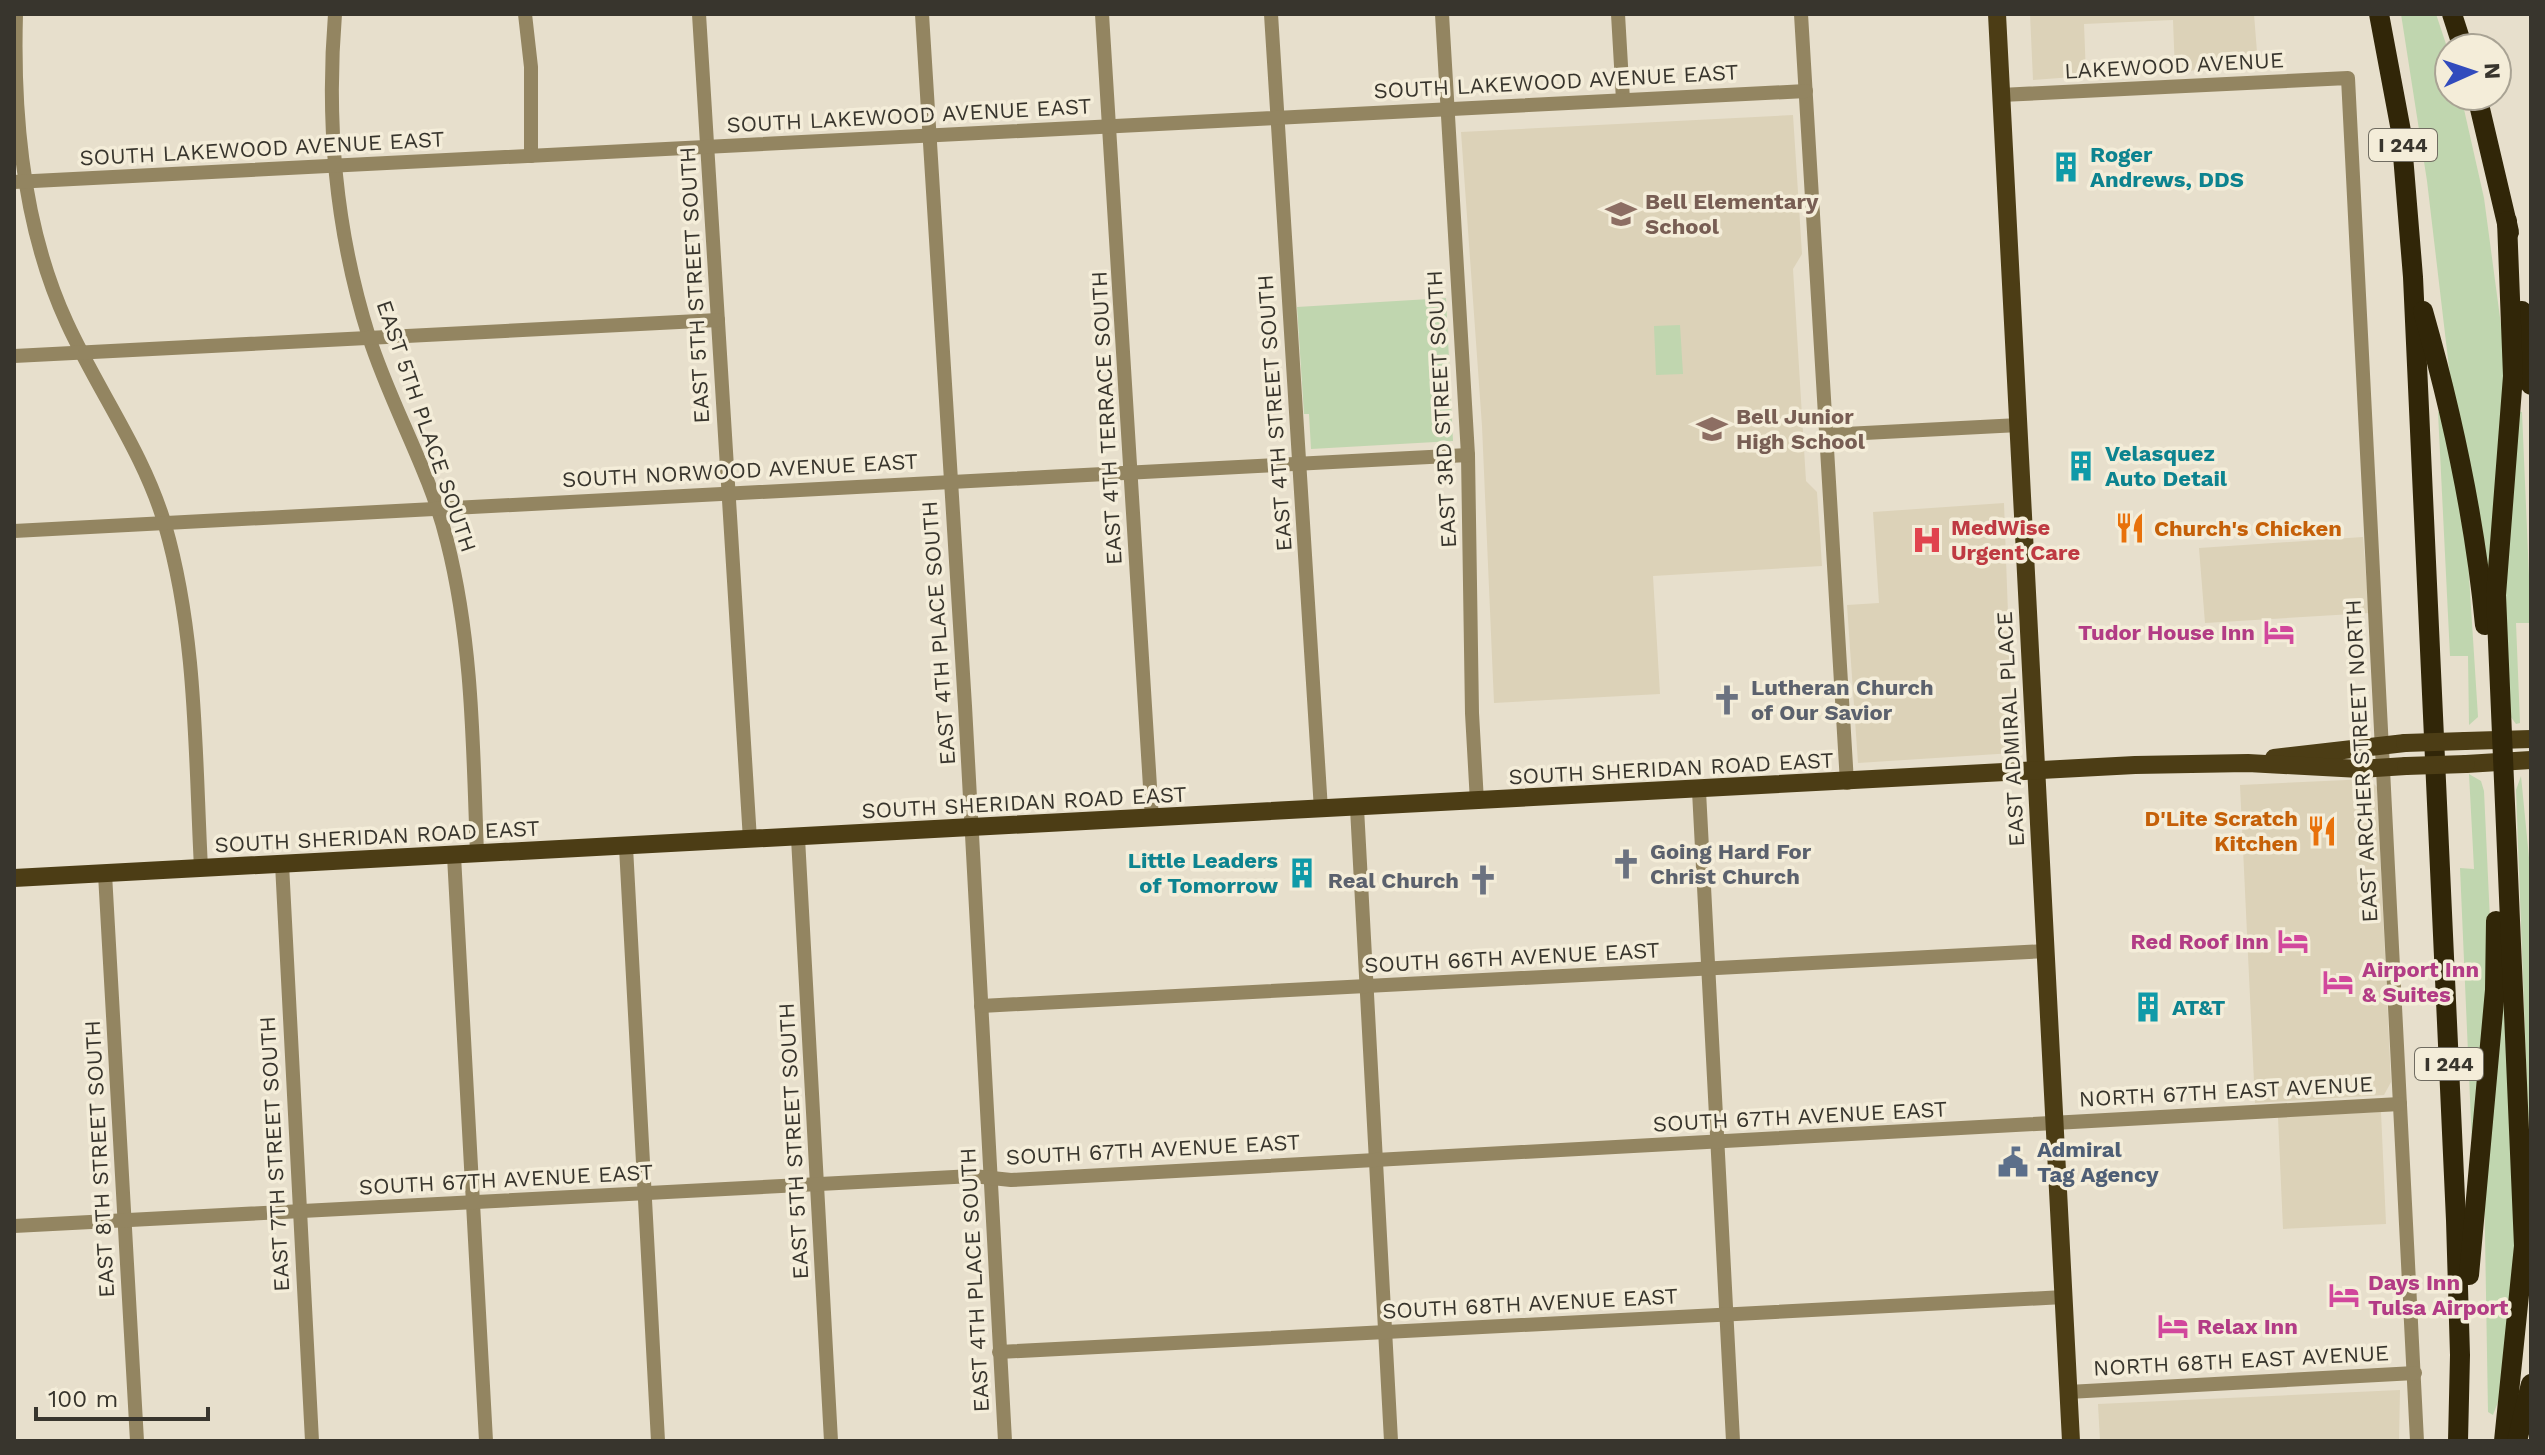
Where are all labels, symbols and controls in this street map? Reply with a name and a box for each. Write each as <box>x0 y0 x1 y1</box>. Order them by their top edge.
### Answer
north arrow <box>2433 32 2513 112</box>
street label: LAKEWOOD AVENUE <box>2064 47 2284 84</box>
street label: SOUTH LAKEWOOD AVENUE EAST <box>1373 59 1739 104</box>
text: N <box>2480 62 2505 80</box>
street label: SOUTH LAKEWOOD AVENUE EAST <box>726 93 1092 138</box>
street label: SOUTH LAKEWOOD AVENUE EAST <box>79 126 445 171</box>
road number: I 244 <box>2369 129 2437 161</box>
place label: Roger Andrews, DDS <box>2090 142 2244 192</box>
street label: EAST 5TH STREET SOUTH <box>675 146 714 424</box>
building icon: Roger Andrews, DDS <box>2049 150 2083 184</box>
place label: Bell Elementary School <box>1645 189 1819 239</box>
school or university icon: Bell Elementary School <box>1604 197 1638 231</box>
street label: EAST 3RD STREET SOUTH <box>1422 269 1461 548</box>
street label: EAST 4TH TERRACE SOUTH <box>1086 270 1127 566</box>
street label: EAST 4TH STREET SOUTH <box>1252 274 1297 552</box>
street label: EAST 5TH PLACE SOUTH <box>372 297 481 555</box>
place label: Bell Junior High School <box>1736 404 1866 454</box>
school or university icon: Bell Junior High School <box>1695 412 1729 446</box>
place label: Velasquez Auto Detail <box>2105 441 2228 491</box>
street label: SOUTH NORWOOD AVENUE EAST <box>561 449 919 492</box>
building icon: Velasquez Auto Detail <box>2064 449 2098 483</box>
street label: EAST 4TH PLACE SOUTH <box>917 500 960 766</box>
restaurant icon: Church's Chicken <box>2113 511 2147 545</box>
place label: MedWise Urgent Care <box>1951 515 2080 565</box>
place label: Church's Chicken <box>2154 516 2342 541</box>
hospital icon: MedWise Urgent Care <box>1910 523 1944 557</box>
street label: EAST ARCHER STREET NORTH <box>2341 599 2382 923</box>
street label: EAST ADMIRAL PLACE <box>1992 611 2029 847</box>
hotel icon: Tudor House Inn <box>2262 615 2296 649</box>
place label: Tudor House Inn <box>2078 620 2255 645</box>
place label: Lutheran Church of Our Savior <box>1751 675 1934 725</box>
church icon: Lutheran Church of Our Savior <box>1710 683 1744 717</box>
street label: SOUTH SHERIDAN ROAD EAST <box>1508 747 1834 790</box>
street label: SOUTH SHERIDAN ROAD EAST <box>861 781 1187 824</box>
place label: D'Lite Scratch Kitchen <box>2144 806 2298 856</box>
restaurant icon: D'Lite Scratch Kitchen <box>2305 814 2339 848</box>
street label: SOUTH SHERIDAN ROAD EAST <box>214 815 540 858</box>
place label: Going Hard For Christ Church <box>1650 839 1812 889</box>
church icon: Going Hard For Christ Church <box>1609 847 1643 881</box>
place label: Little Leaders of Tomorrow <box>1128 848 1278 898</box>
building icon: Little Leaders of Tomorrow <box>1285 856 1319 890</box>
church icon: Real Church <box>1466 863 1500 897</box>
place label: Real Church <box>1328 868 1459 893</box>
hotel icon: Red Roof Inn <box>2276 924 2310 958</box>
place label: Red Roof Inn <box>2131 929 2269 954</box>
street label: SOUTH 66TH AVENUE EAST <box>1364 937 1660 978</box>
place label: Airport Inn & Suites <box>2362 957 2479 1007</box>
hotel icon: Airport Inn & Suites <box>2321 965 2355 999</box>
building icon: AT&T <box>2131 990 2165 1024</box>
place label: AT&T <box>2172 995 2225 1020</box>
street label: EAST 5TH STREET SOUTH <box>774 1002 813 1280</box>
street label: EAST 7TH STREET SOUTH <box>255 1016 294 1292</box>
street label: EAST 8TH STREET SOUTH <box>80 1020 119 1298</box>
road number: I 244 <box>2415 1048 2483 1080</box>
street label: NORTH 67TH EAST AVENUE <box>2078 1071 2374 1112</box>
street label: SOUTH 67TH AVENUE EAST <box>1652 1096 1948 1137</box>
street label: SOUTH 67TH AVENUE EAST <box>1005 1129 1301 1170</box>
place label: Admiral Tag Agency <box>2037 1137 2159 1187</box>
public building icon: Admiral Tag Agency <box>1996 1145 2030 1179</box>
street label: EAST 4TH PLACE SOUTH <box>955 1147 994 1413</box>
street label: SOUTH 67TH AVENUE EAST <box>358 1159 654 1200</box>
place label: Days Inn Tulsa Airport <box>2368 1270 2509 1320</box>
hotel icon: Days Inn Tulsa Airport <box>2327 1278 2361 1312</box>
street label: SOUTH 68TH AVENUE EAST <box>1382 1283 1678 1324</box>
hotel icon: Relax Inn <box>2156 1309 2190 1343</box>
place label: Relax Inn <box>2197 1314 2298 1339</box>
street label: NORTH 68TH EAST AVENUE <box>2093 1340 2389 1381</box>
scale bar <box>36 1371 208 1421</box>
text: 100 m <box>48 1385 118 1413</box>

